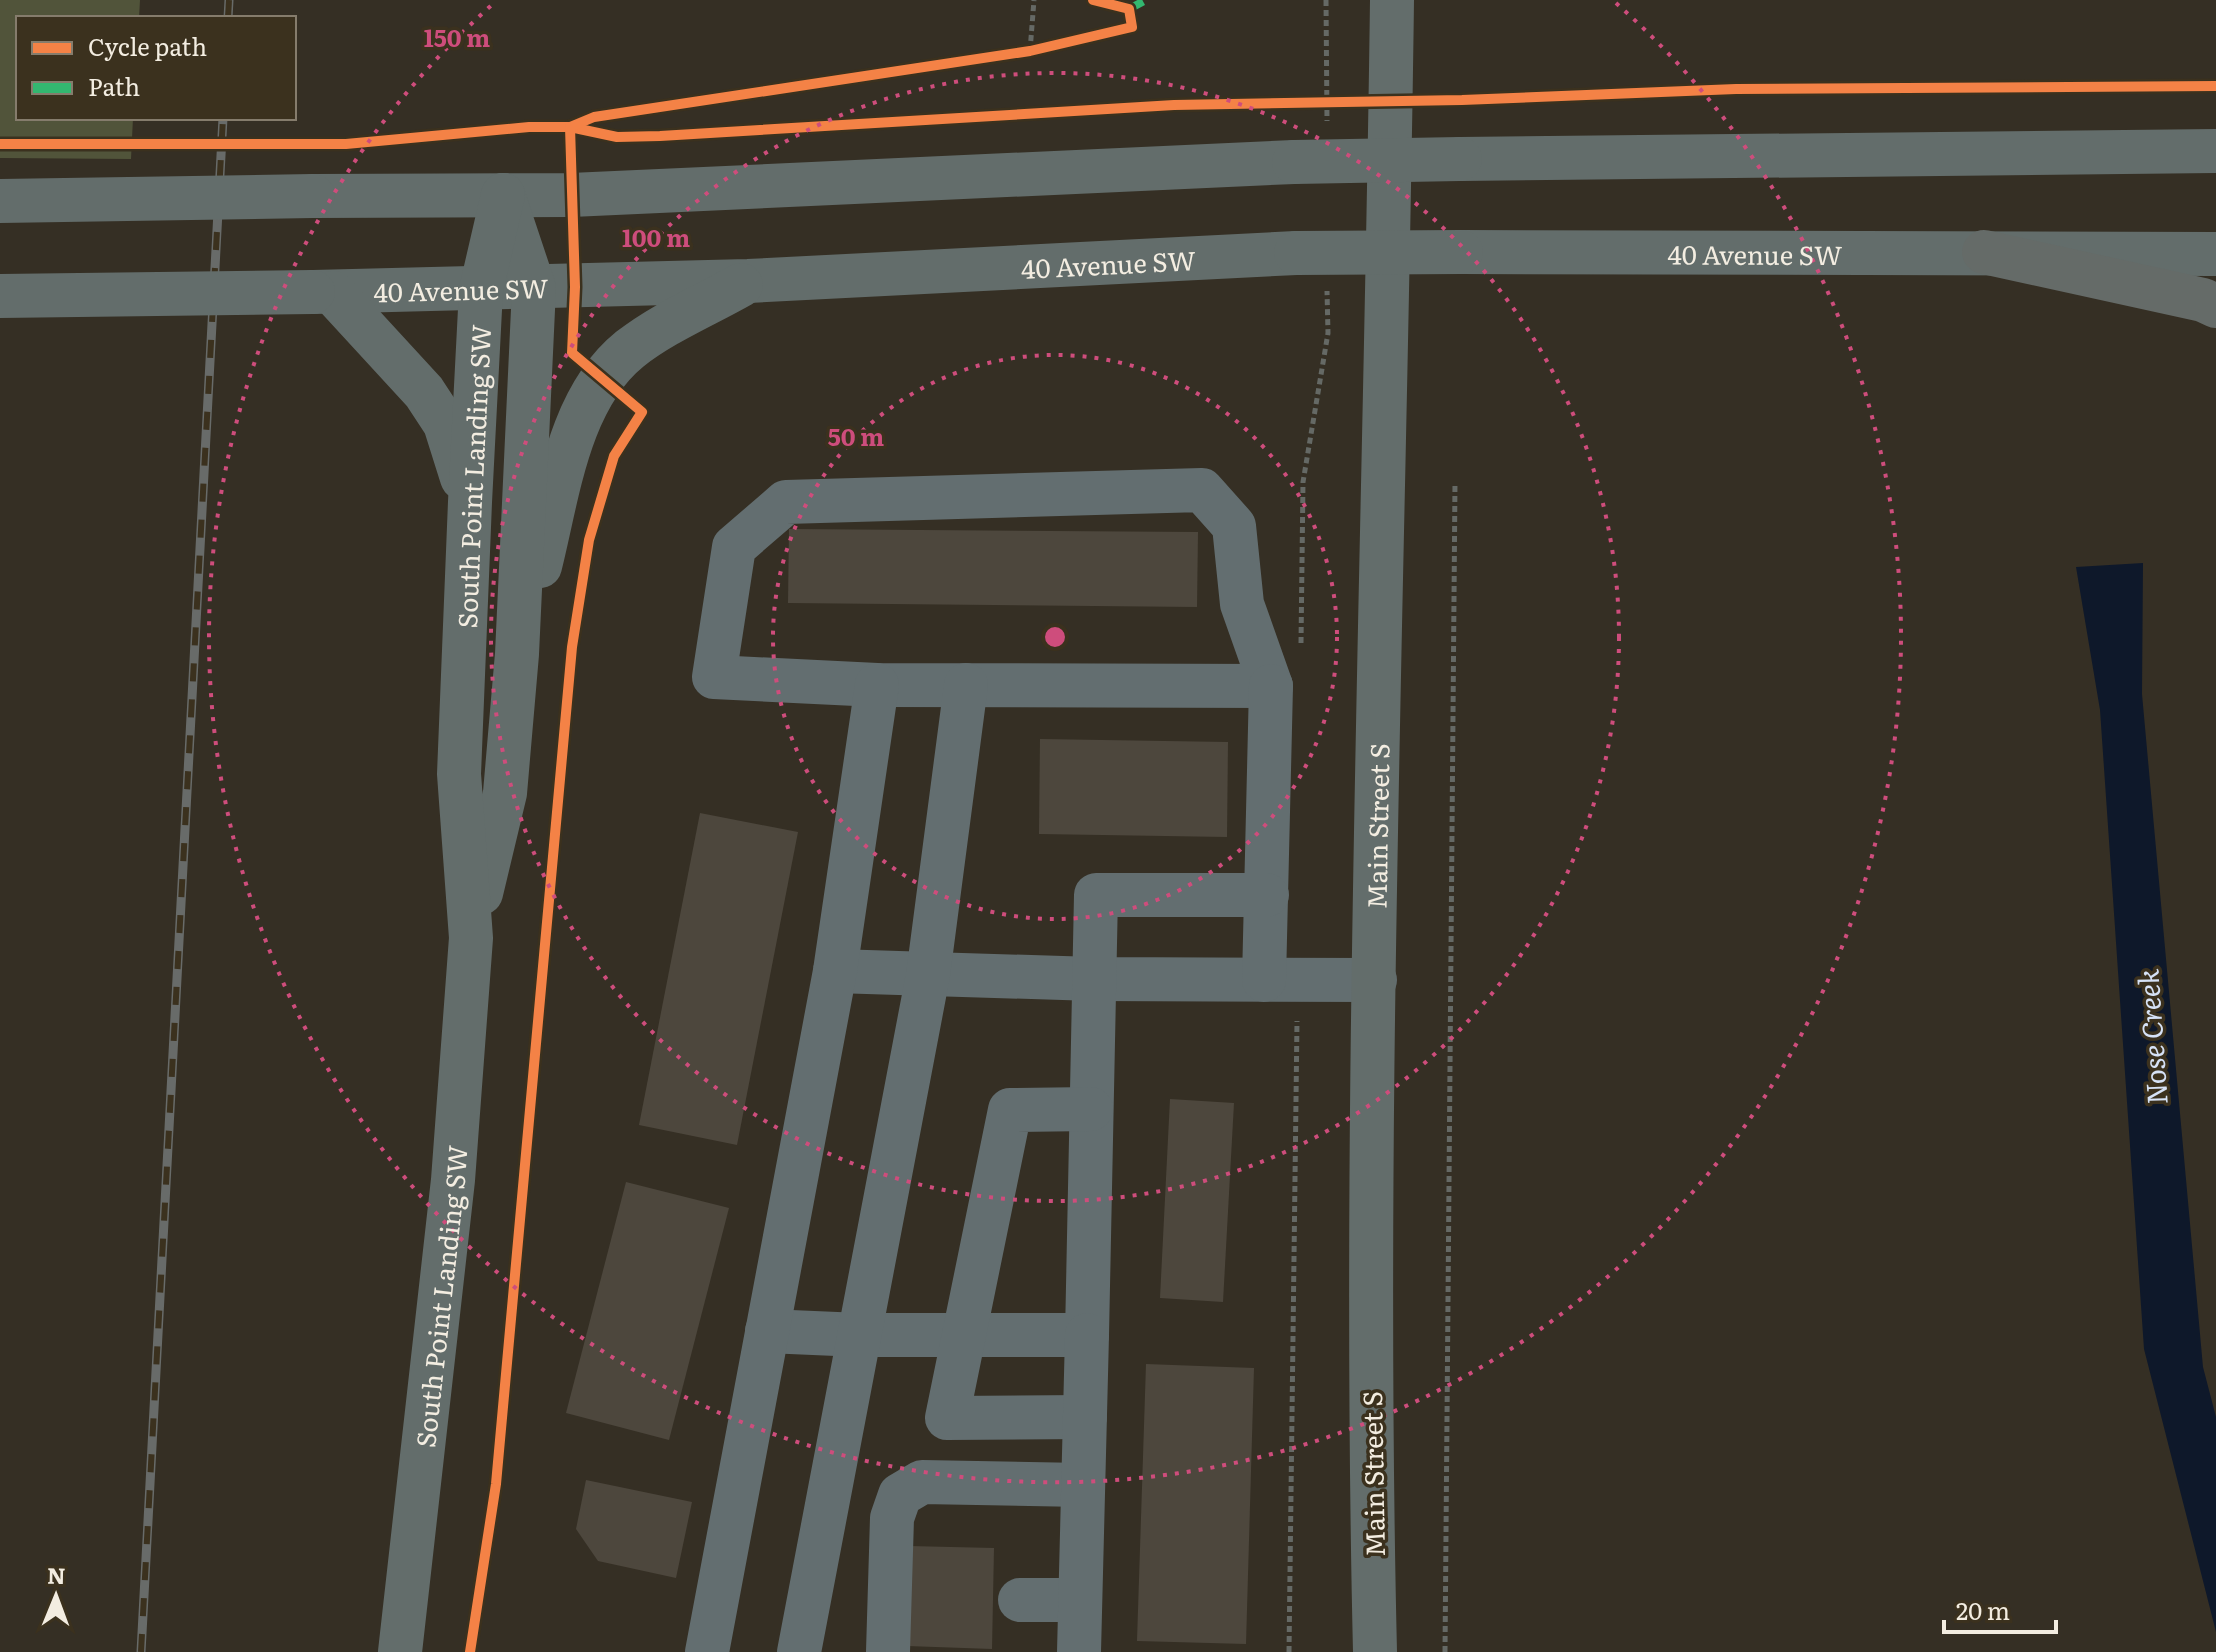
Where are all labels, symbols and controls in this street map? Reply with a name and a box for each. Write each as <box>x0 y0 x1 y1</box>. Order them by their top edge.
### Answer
legend <box>16 16 296 120</box>
text: 150 m <box>424 19 490 54</box>
text: Cycle path <box>88 28 207 63</box>
text: Path <box>88 68 140 103</box>
text: 100 m <box>622 219 690 254</box>
street label: 40 Avenue SW <box>1667 233 1843 273</box>
street label: 40 Avenue SW <box>1020 239 1197 287</box>
street label: 40 Avenue SW <box>373 267 549 310</box>
street label: South Point Landing SW <box>445 324 499 629</box>
text: 50 m <box>828 418 884 453</box>
centre of rings <box>1041 623 1069 651</box>
street label: Main Street S <box>1355 743 1397 909</box>
water label: Nose Creek <box>2125 967 2177 1106</box>
street label: South Point Landing SW <box>404 1144 475 1449</box>
street label: Main Street S <box>1351 1391 1393 1557</box>
north arrow <box>16 1556 96 1636</box>
text: N <box>47 1558 66 1591</box>
scale bar <box>1944 1584 2056 1634</box>
text: 20 m <box>1956 1592 2010 1627</box>

